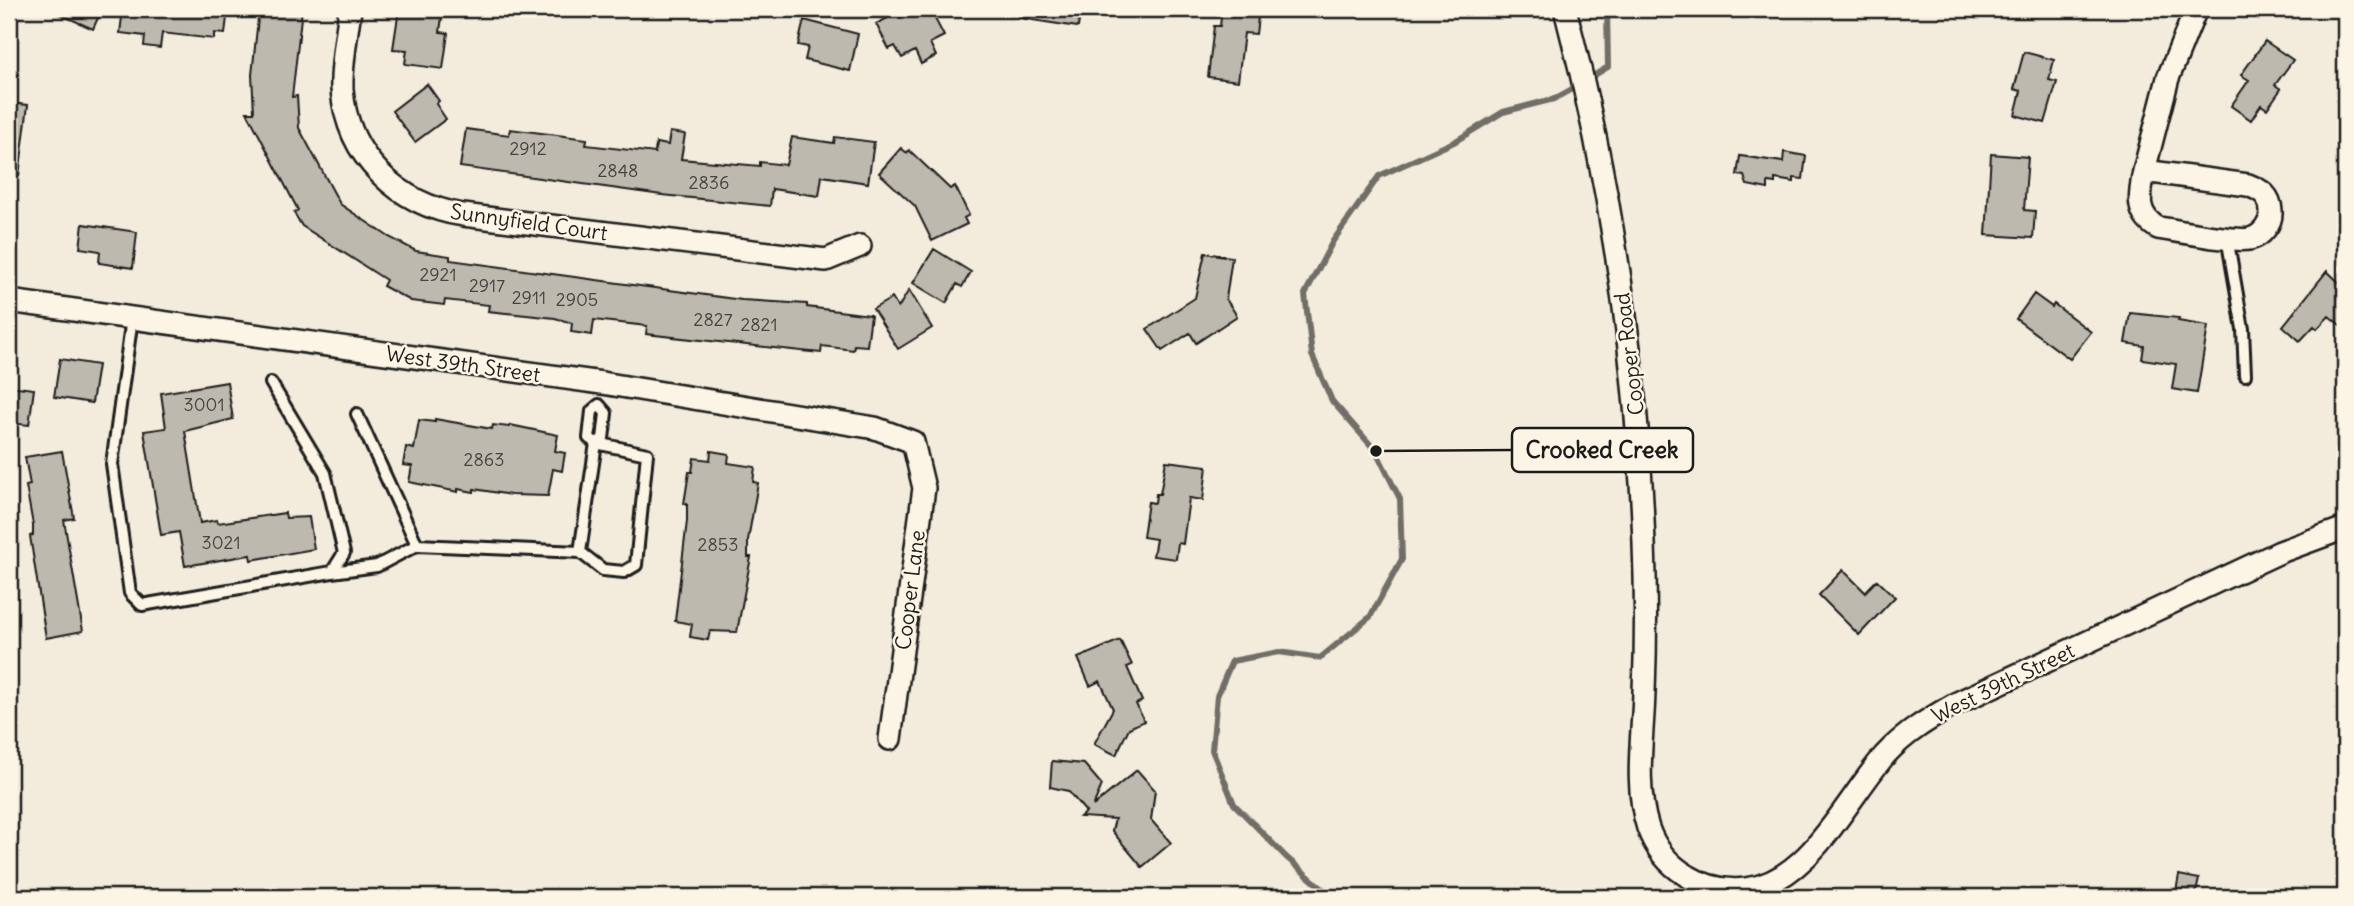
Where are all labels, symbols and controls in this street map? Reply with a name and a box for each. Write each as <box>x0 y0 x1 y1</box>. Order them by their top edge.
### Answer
house number: 2912 <box>509 137 547 160</box>
house number: 2848 <box>597 159 639 182</box>
house number: 2836 <box>689 171 729 194</box>
street label: Sunnyfield Court <box>449 198 609 246</box>
house number: 2921 <box>419 263 457 286</box>
house number: 2917 <box>469 274 505 297</box>
house number: 2911 <box>512 286 546 309</box>
house number: 2905 <box>556 288 598 311</box>
street label: Cooper Road <box>1608 291 1650 417</box>
house number: 2827 <box>694 308 733 331</box>
house number: 2821 <box>740 313 778 336</box>
street label: West 39th Street <box>384 340 542 388</box>
house number: 3001 <box>183 393 225 416</box>
callout: Crooked Creek <box>1512 428 1693 472</box>
text: Crooked Creek <box>1525 435 1679 464</box>
house number: 2863 <box>464 448 504 471</box>
street label: Cooper Lane <box>889 528 931 652</box>
house number: 3021 <box>201 531 241 554</box>
house number: 2853 <box>698 533 738 556</box>
street label: West 39th Street <box>1927 637 2079 729</box>

